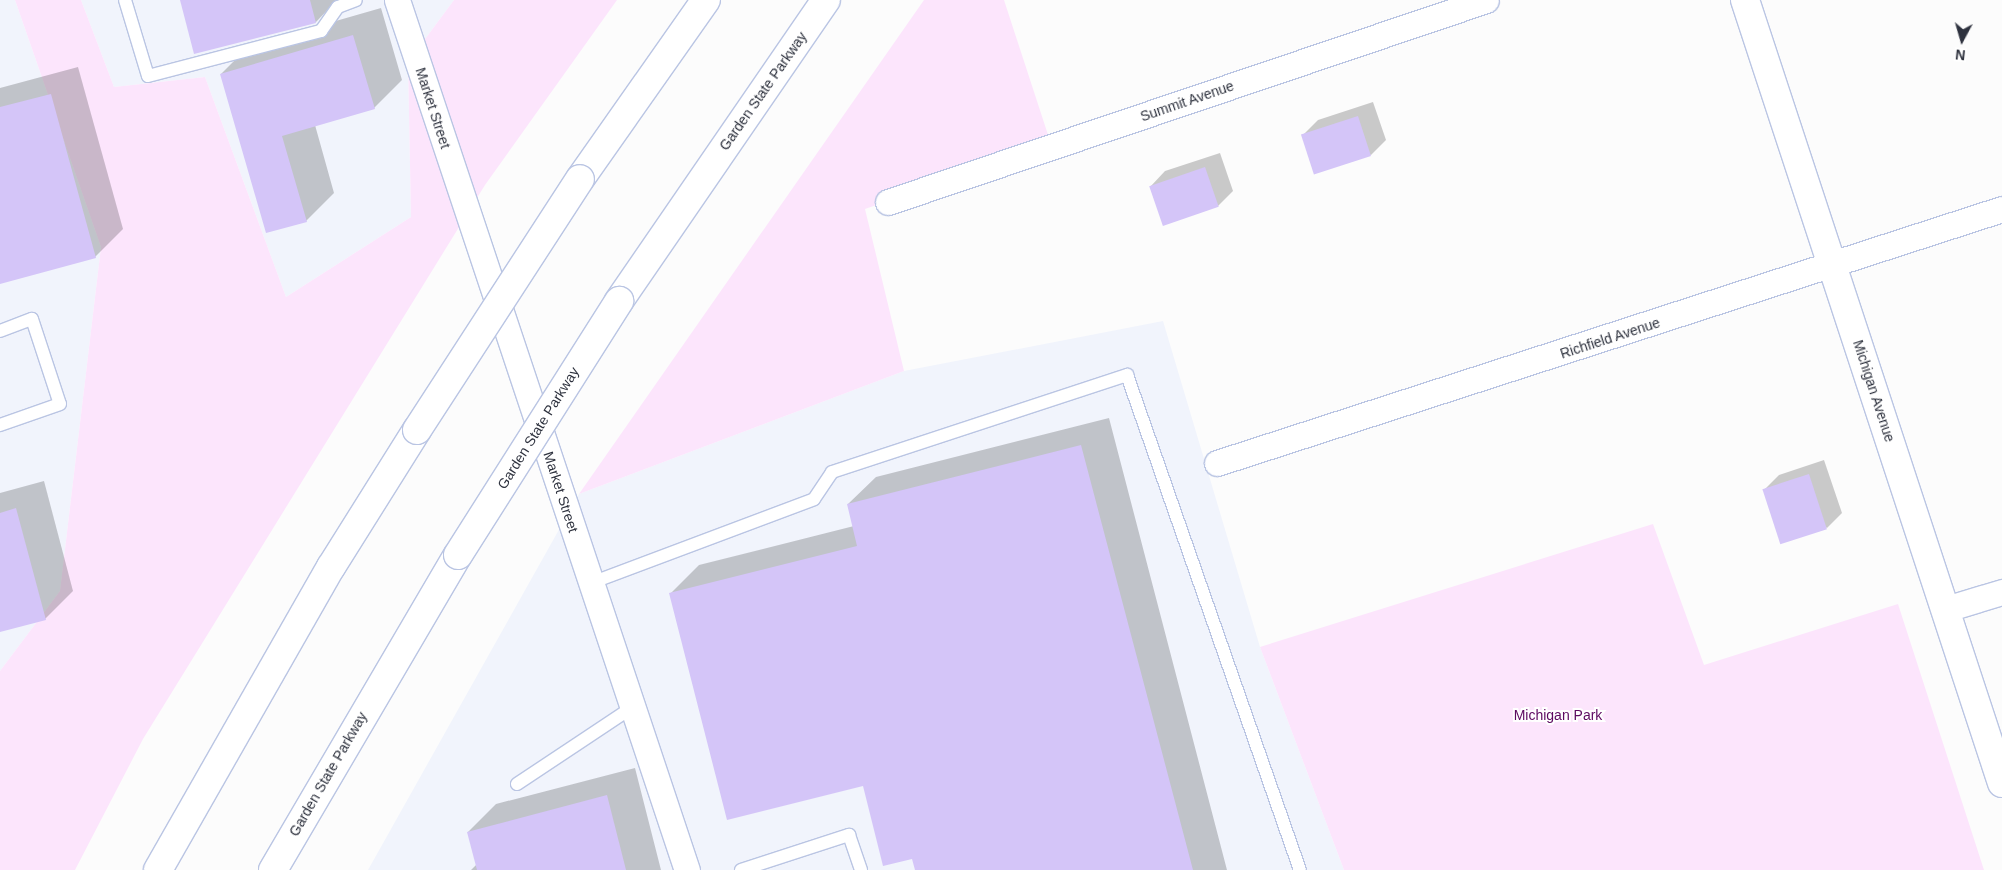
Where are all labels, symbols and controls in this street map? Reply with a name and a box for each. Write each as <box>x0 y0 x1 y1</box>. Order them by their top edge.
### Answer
north arrow <box>1937 15 1987 65</box>
street label: Garden State Parkway <box>716 28 810 154</box>
text: N <box>1955 46 1966 63</box>
street label: Market Street <box>412 65 454 151</box>
street label: Summit Avenue <box>1138 77 1236 125</box>
street label: Richfield Avenue <box>1558 314 1662 362</box>
street label: Michigan Avenue <box>1849 337 1899 445</box>
street label: Garden State Parkway <box>494 364 582 492</box>
street label: Market Street <box>540 449 582 535</box>
park label: Michigan Park <box>1514 707 1602 723</box>
street label: Garden State Parkway <box>286 709 370 839</box>

